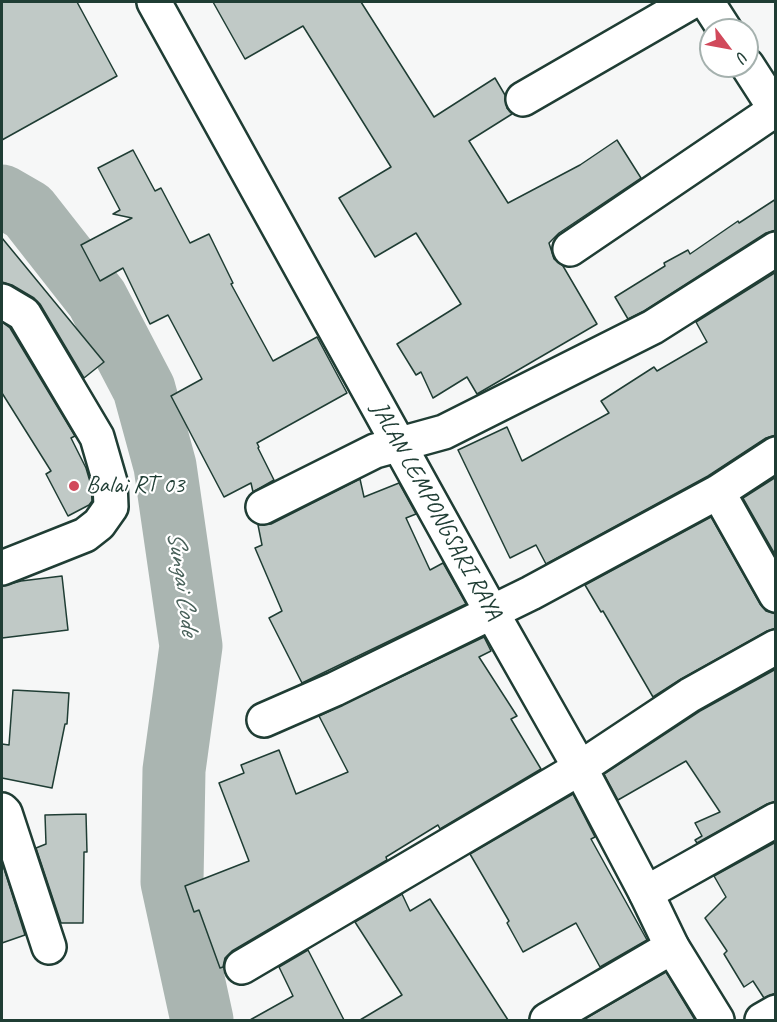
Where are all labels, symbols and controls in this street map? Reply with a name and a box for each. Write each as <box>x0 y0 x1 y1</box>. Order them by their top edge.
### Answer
north arrow <box>699 18 759 78</box>
text: U <box>732 48 753 65</box>
street label: JALAN LEMPONGSARI RAYA <box>364 397 508 625</box>
place label: Balai RT 03 <box>86 472 184 500</box>
marker: Balai RT 03 <box>67 479 81 493</box>
water label: Sungai Code <box>159 529 205 637</box>

